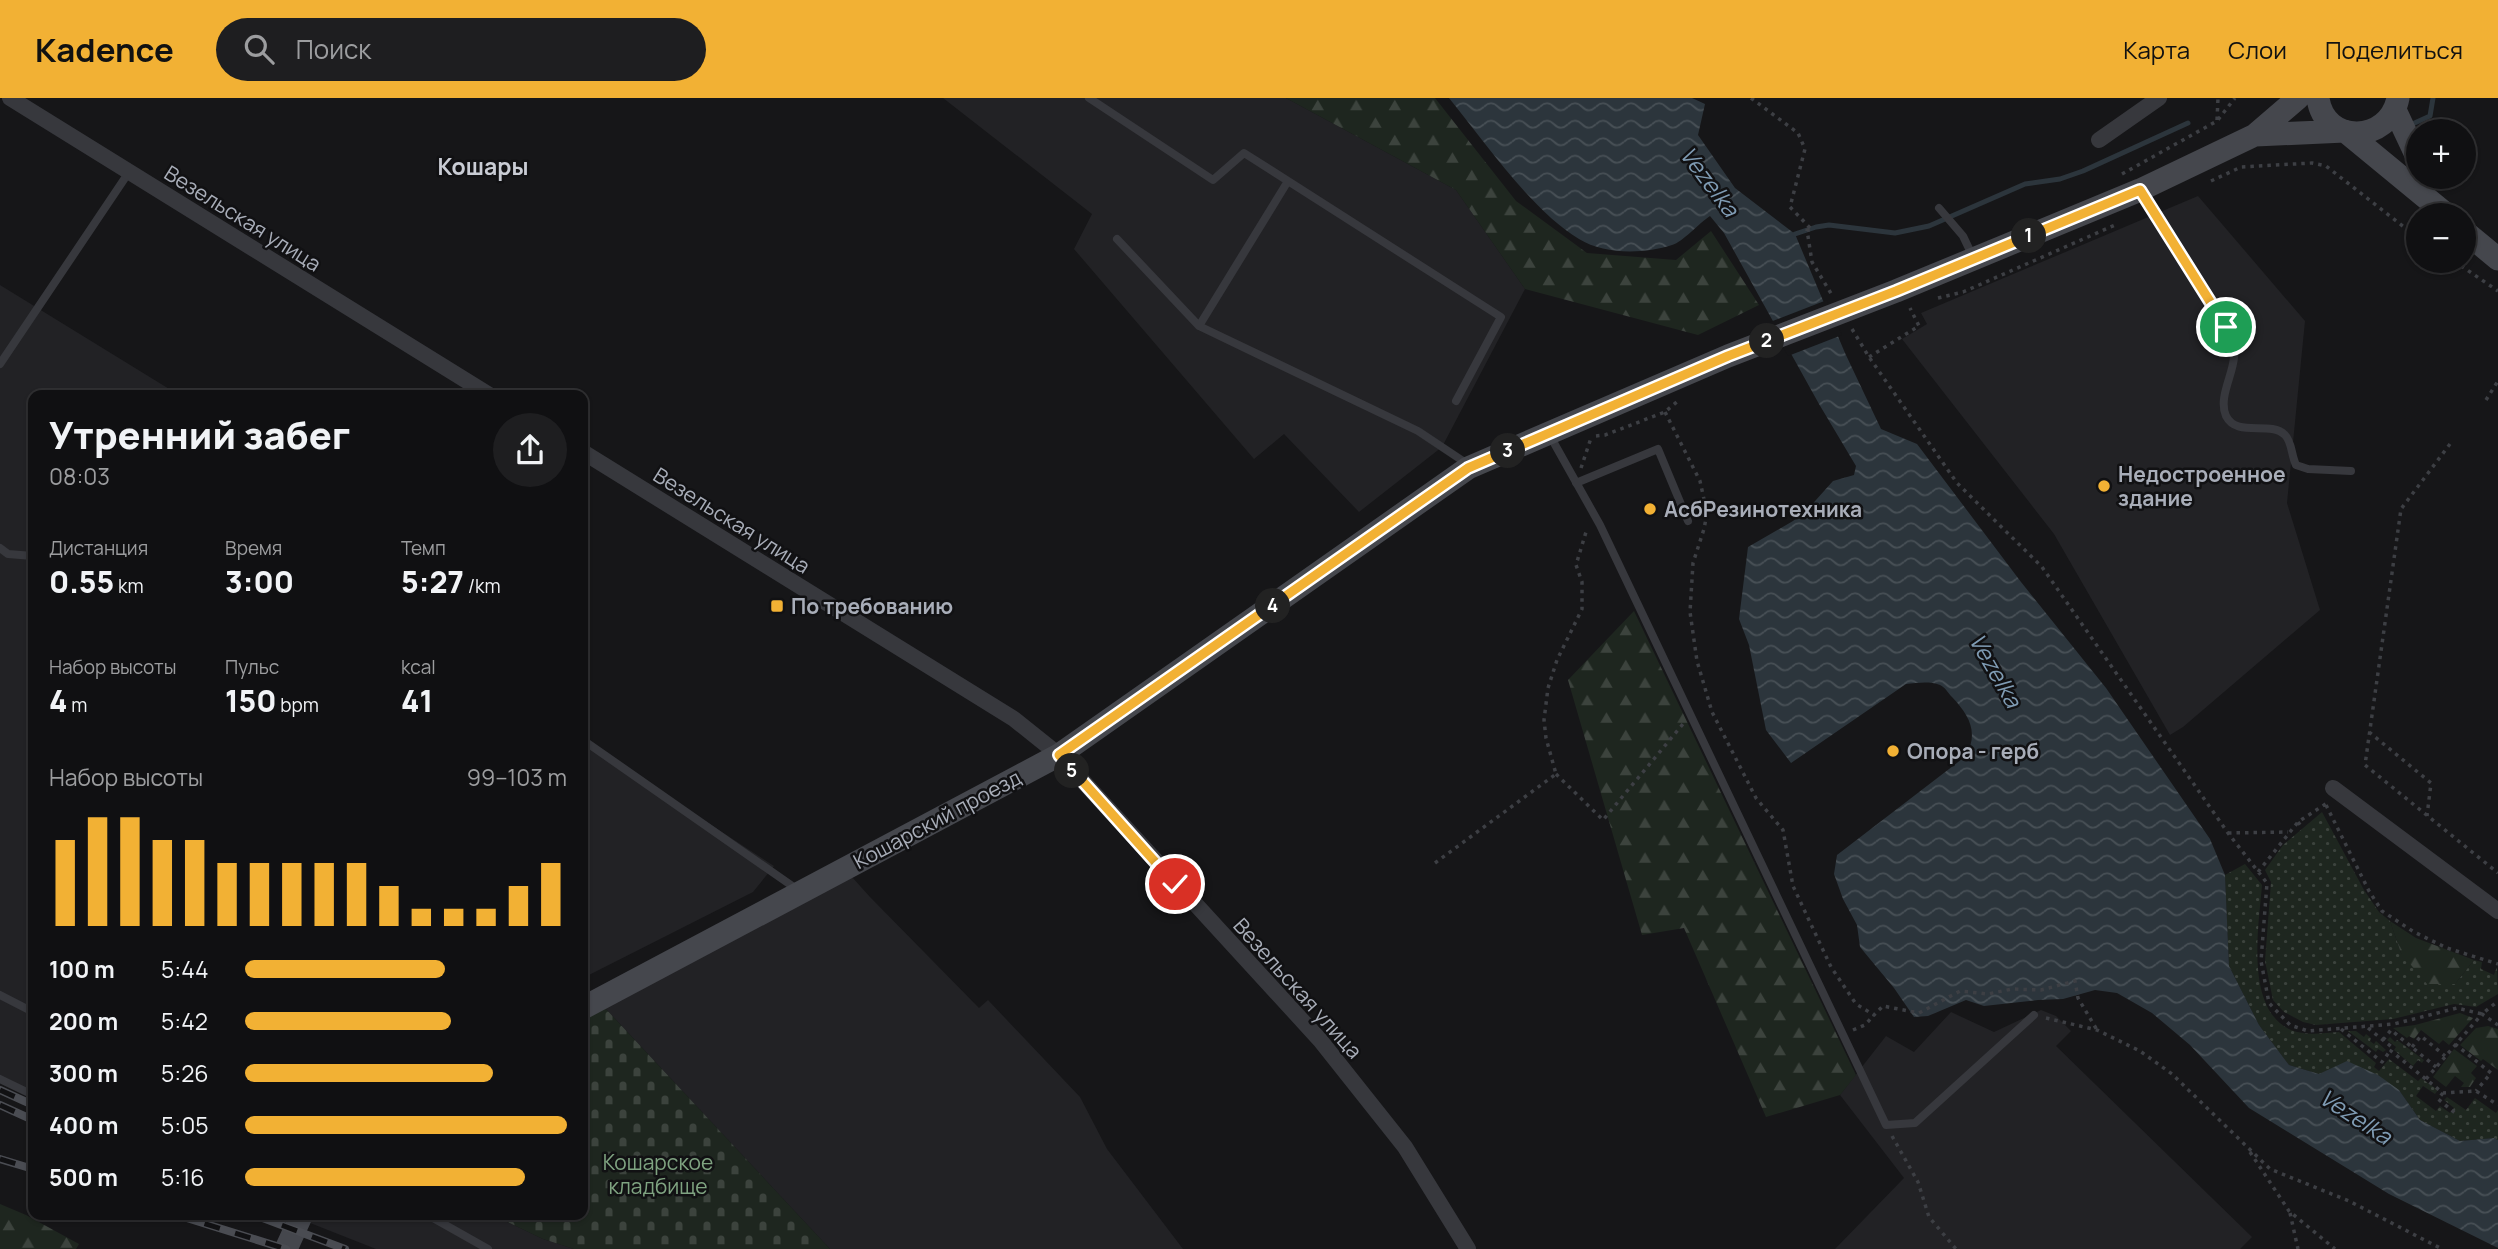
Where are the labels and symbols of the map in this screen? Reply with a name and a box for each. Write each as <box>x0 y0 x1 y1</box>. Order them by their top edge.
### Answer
water label: Vezelka <box>1673 139 1748 224</box>
district label: Кошары <box>438 150 528 182</box>
street label: Везельская улица <box>159 158 327 278</box>
pin: 1 <box>2011 218 2046 254</box>
pin <box>2196 297 2256 357</box>
pin: 2 <box>1750 324 1784 358</box>
pin: 3 <box>1490 434 1526 468</box>
street label: Везельская улица <box>648 460 816 580</box>
place label: Недостроенное здание <box>2118 460 2286 512</box>
marker: Недостроенное здание <box>2096 478 2112 494</box>
place label: АсбРезинотехника <box>1664 495 1862 523</box>
marker: АсбРезинотехника <box>1642 501 1658 517</box>
pin: 4 <box>1256 588 1290 624</box>
place label: По требованию <box>791 592 953 620</box>
marker: По требованию <box>769 598 785 614</box>
water label: Vezelka <box>1962 627 2031 714</box>
place label: Опора - герб <box>1907 737 2039 765</box>
marker: Опора - герб <box>1885 743 1901 759</box>
pin: 5 <box>1054 754 1090 788</box>
street label: Кошарский проезд <box>848 763 1026 875</box>
pin <box>1145 854 1205 914</box>
street label: Везельская улица <box>1227 912 1369 1064</box>
water label: Vezelka <box>2314 1081 2399 1152</box>
park label: Кошарское кладбище <box>603 1148 713 1200</box>

